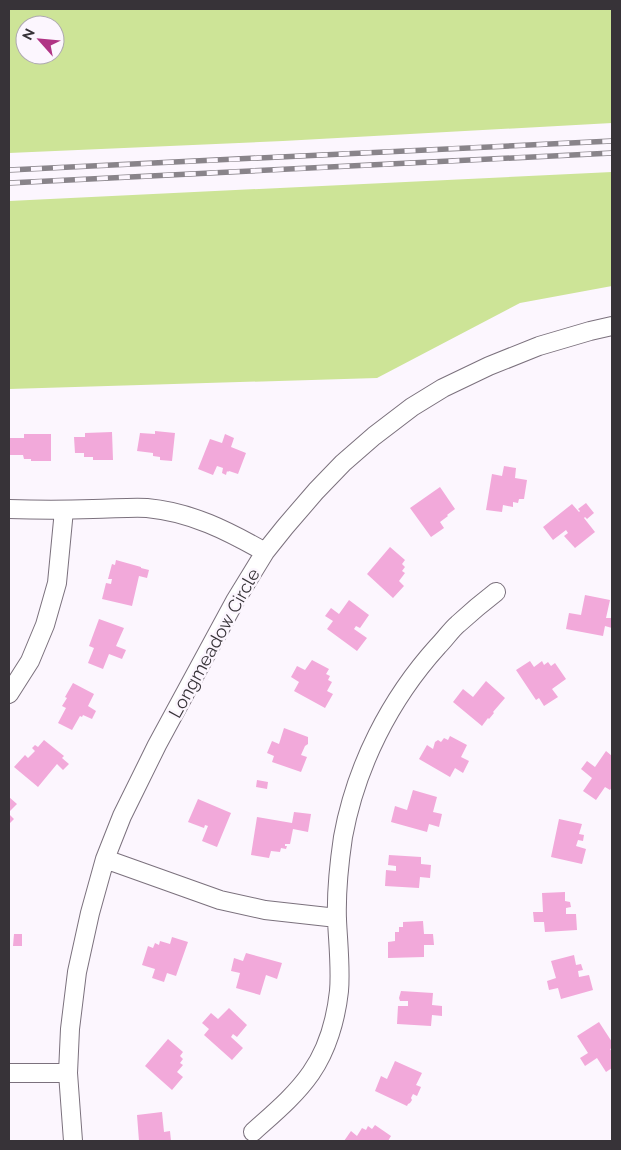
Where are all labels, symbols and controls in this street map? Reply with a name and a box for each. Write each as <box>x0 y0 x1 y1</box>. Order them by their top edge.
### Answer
north arrow <box>15 15 65 65</box>
text: N <box>19 26 38 42</box>
street label: Longmeadow Circle <box>164 564 264 721</box>

